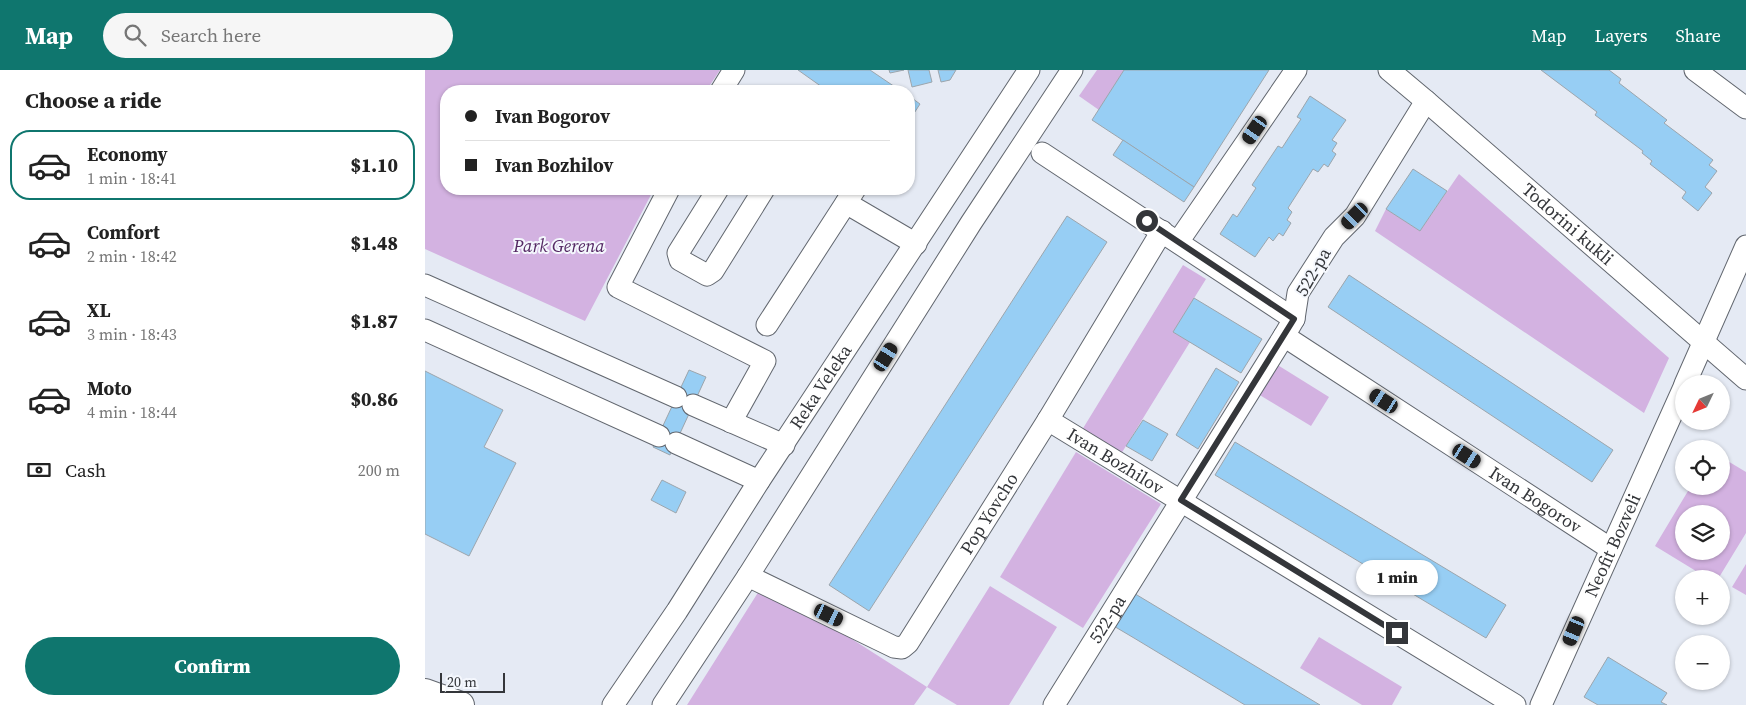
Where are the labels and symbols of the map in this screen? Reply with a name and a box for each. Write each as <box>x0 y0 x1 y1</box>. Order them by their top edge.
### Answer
car <box>1240 113 1269 147</box>
street label: Todorini kukli <box>1517 177 1619 271</box>
car <box>1339 200 1370 232</box>
route start <box>1136 210 1158 232</box>
park label: Park Gerena <box>512 233 605 258</box>
street label: 522-ра <box>1289 242 1337 301</box>
street label: Reka Veleka <box>783 339 858 434</box>
car <box>871 340 900 374</box>
north arrow <box>1675 375 1730 430</box>
car <box>1367 387 1400 415</box>
street label: Ivan Bozhilov <box>1063 422 1169 500</box>
car <box>1450 442 1483 470</box>
street label: Ivan Bogorov <box>1485 460 1587 539</box>
street label: Pop Yovcho <box>954 468 1024 559</box>
street label: Neofit Bozveli <box>1578 489 1646 601</box>
callout: 1 min <box>1356 560 1438 596</box>
street label: 522-ра <box>1083 590 1132 648</box>
car <box>812 602 845 628</box>
car <box>1561 614 1586 648</box>
route end <box>1386 622 1408 644</box>
scale bar <box>440 670 505 693</box>

